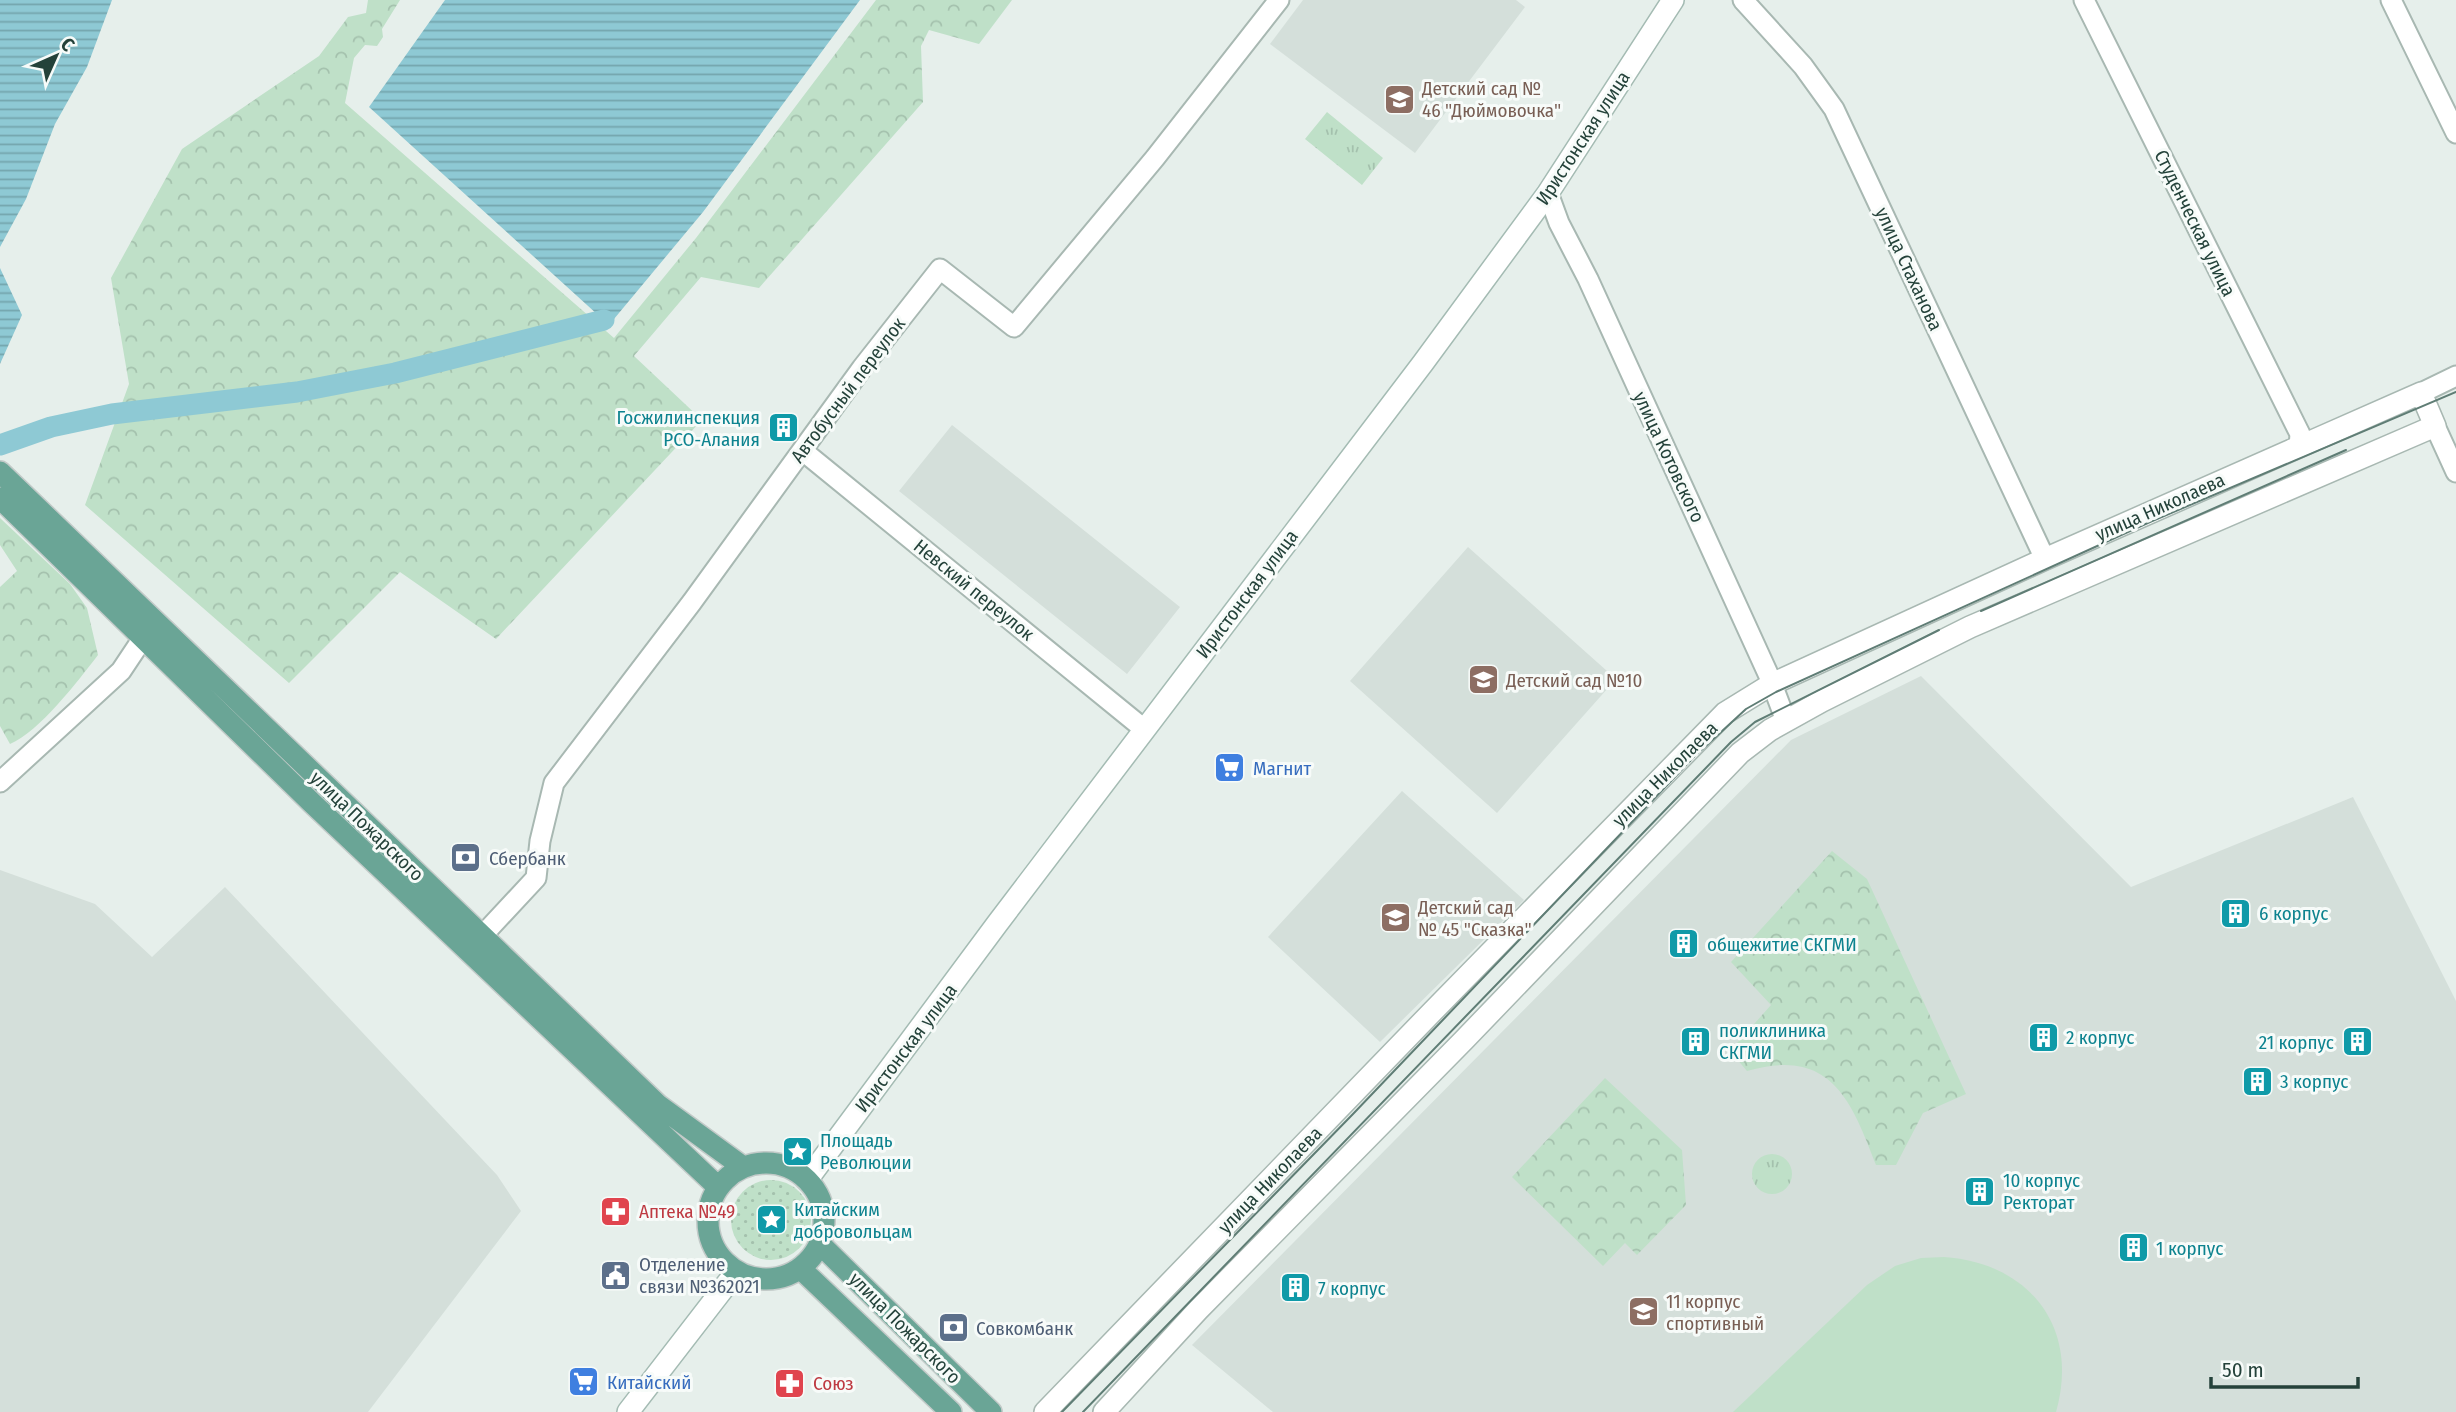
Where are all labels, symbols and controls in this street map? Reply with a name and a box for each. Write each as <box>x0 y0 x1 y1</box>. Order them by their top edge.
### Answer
north arrow <box>21 21 91 91</box>
text: С <box>56 33 79 56</box>
street label: Иристонская улица <box>1531 67 1635 209</box>
place label: Детский сад № 46 "Дюймовочка" <box>1421 77 1561 122</box>
school or university icon: Детский сад № 46 "Дюймовочка" <box>1382 82 1416 116</box>
street label: Студенческая улица <box>2150 146 2240 300</box>
street label: улица Стаханова <box>1870 204 1948 334</box>
street label: Автобусный переулок <box>786 313 910 467</box>
street label: улица Котовского <box>1629 388 1709 526</box>
place label: Госжилинспекция РСО-Алания <box>616 406 760 451</box>
building icon: Госжилинспекция РСО-Алания <box>766 411 800 445</box>
street label: улица Николаева <box>2092 468 2228 546</box>
street label: Иристонская улица <box>1191 525 1303 663</box>
street label: Невский переулок <box>909 534 1039 646</box>
school or university icon: Детский сад №10 <box>1466 663 1500 697</box>
place label: Детский сад №10 <box>1505 669 1642 692</box>
street label: улица Николаева <box>1608 717 1722 831</box>
supermarket icon: Магнит <box>1213 751 1247 785</box>
place label: Магнит <box>1253 757 1312 780</box>
street label: улица Пожарского <box>306 766 428 886</box>
bank icon: Сбербанк <box>449 841 483 875</box>
place label: Сбербанк <box>489 847 566 870</box>
place label: Детский сад № 45 "Сказка" <box>1417 896 1532 941</box>
building icon: 6 корпус <box>2219 896 2253 930</box>
school or university icon: Детский сад № 45 "Сказка" <box>1378 901 1412 935</box>
place label: 6 корпус <box>2259 902 2328 925</box>
building icon: общежитие СКГМИ <box>1667 927 1701 961</box>
place label: общежитие СКГМИ <box>1707 933 1857 956</box>
street label: Иристонская улица <box>850 979 962 1117</box>
place label: поликлиника СКГМИ <box>1719 1019 1826 1064</box>
building icon: 2 корпус <box>2026 1020 2060 1054</box>
building icon: поликлиника СКГМИ <box>1679 1024 1713 1058</box>
building icon: 21 корпус <box>2340 1025 2374 1059</box>
place label: 2 корпус <box>2066 1026 2134 1049</box>
place label: 21 корпус <box>2259 1031 2334 1054</box>
building icon: 3 корпус <box>2240 1064 2274 1098</box>
place label: 3 корпус <box>2280 1070 2348 1093</box>
street label: улица Николаева <box>1213 1122 1327 1238</box>
place label: Площадь Революции <box>820 1129 912 1174</box>
place icon: Площадь Революции <box>780 1134 814 1168</box>
place label: 10 корпус Ректорат <box>2003 1169 2080 1214</box>
building icon: 10 корпус Ректорат <box>1963 1174 1997 1208</box>
pharmacy icon: Аптека №49 <box>599 1194 633 1228</box>
place label: Китайским добровольцам <box>794 1198 912 1243</box>
place label: Аптека №49 <box>639 1200 735 1223</box>
place icon: Китайским добровольцам <box>754 1203 788 1237</box>
building icon: 1 корпус <box>2116 1231 2150 1265</box>
place label: 1 корпус <box>2156 1237 2223 1260</box>
place label: Отделение связи №362021 <box>639 1253 760 1298</box>
public building icon: Отделение связи №362021 <box>599 1258 633 1292</box>
street label: улица Пожарского <box>844 1267 966 1389</box>
building icon: 7 корпус <box>1278 1271 1312 1305</box>
place label: 7 корпус <box>1318 1277 1386 1300</box>
place label: 11 корпус спортивный <box>1666 1290 1764 1335</box>
school or university icon: 11 корпус спортивный <box>1626 1295 1660 1329</box>
bank icon: Совкомбанк <box>936 1311 970 1345</box>
place label: Совкомбанк <box>976 1317 1073 1340</box>
scale bar <box>2211 1346 2358 1390</box>
text: 50 m <box>2222 1357 2264 1383</box>
supermarket icon: Китайский <box>567 1365 601 1399</box>
pharmacy icon: Союз <box>773 1366 807 1400</box>
place label: Китайский <box>607 1371 691 1394</box>
place label: Союз <box>813 1372 854 1395</box>

